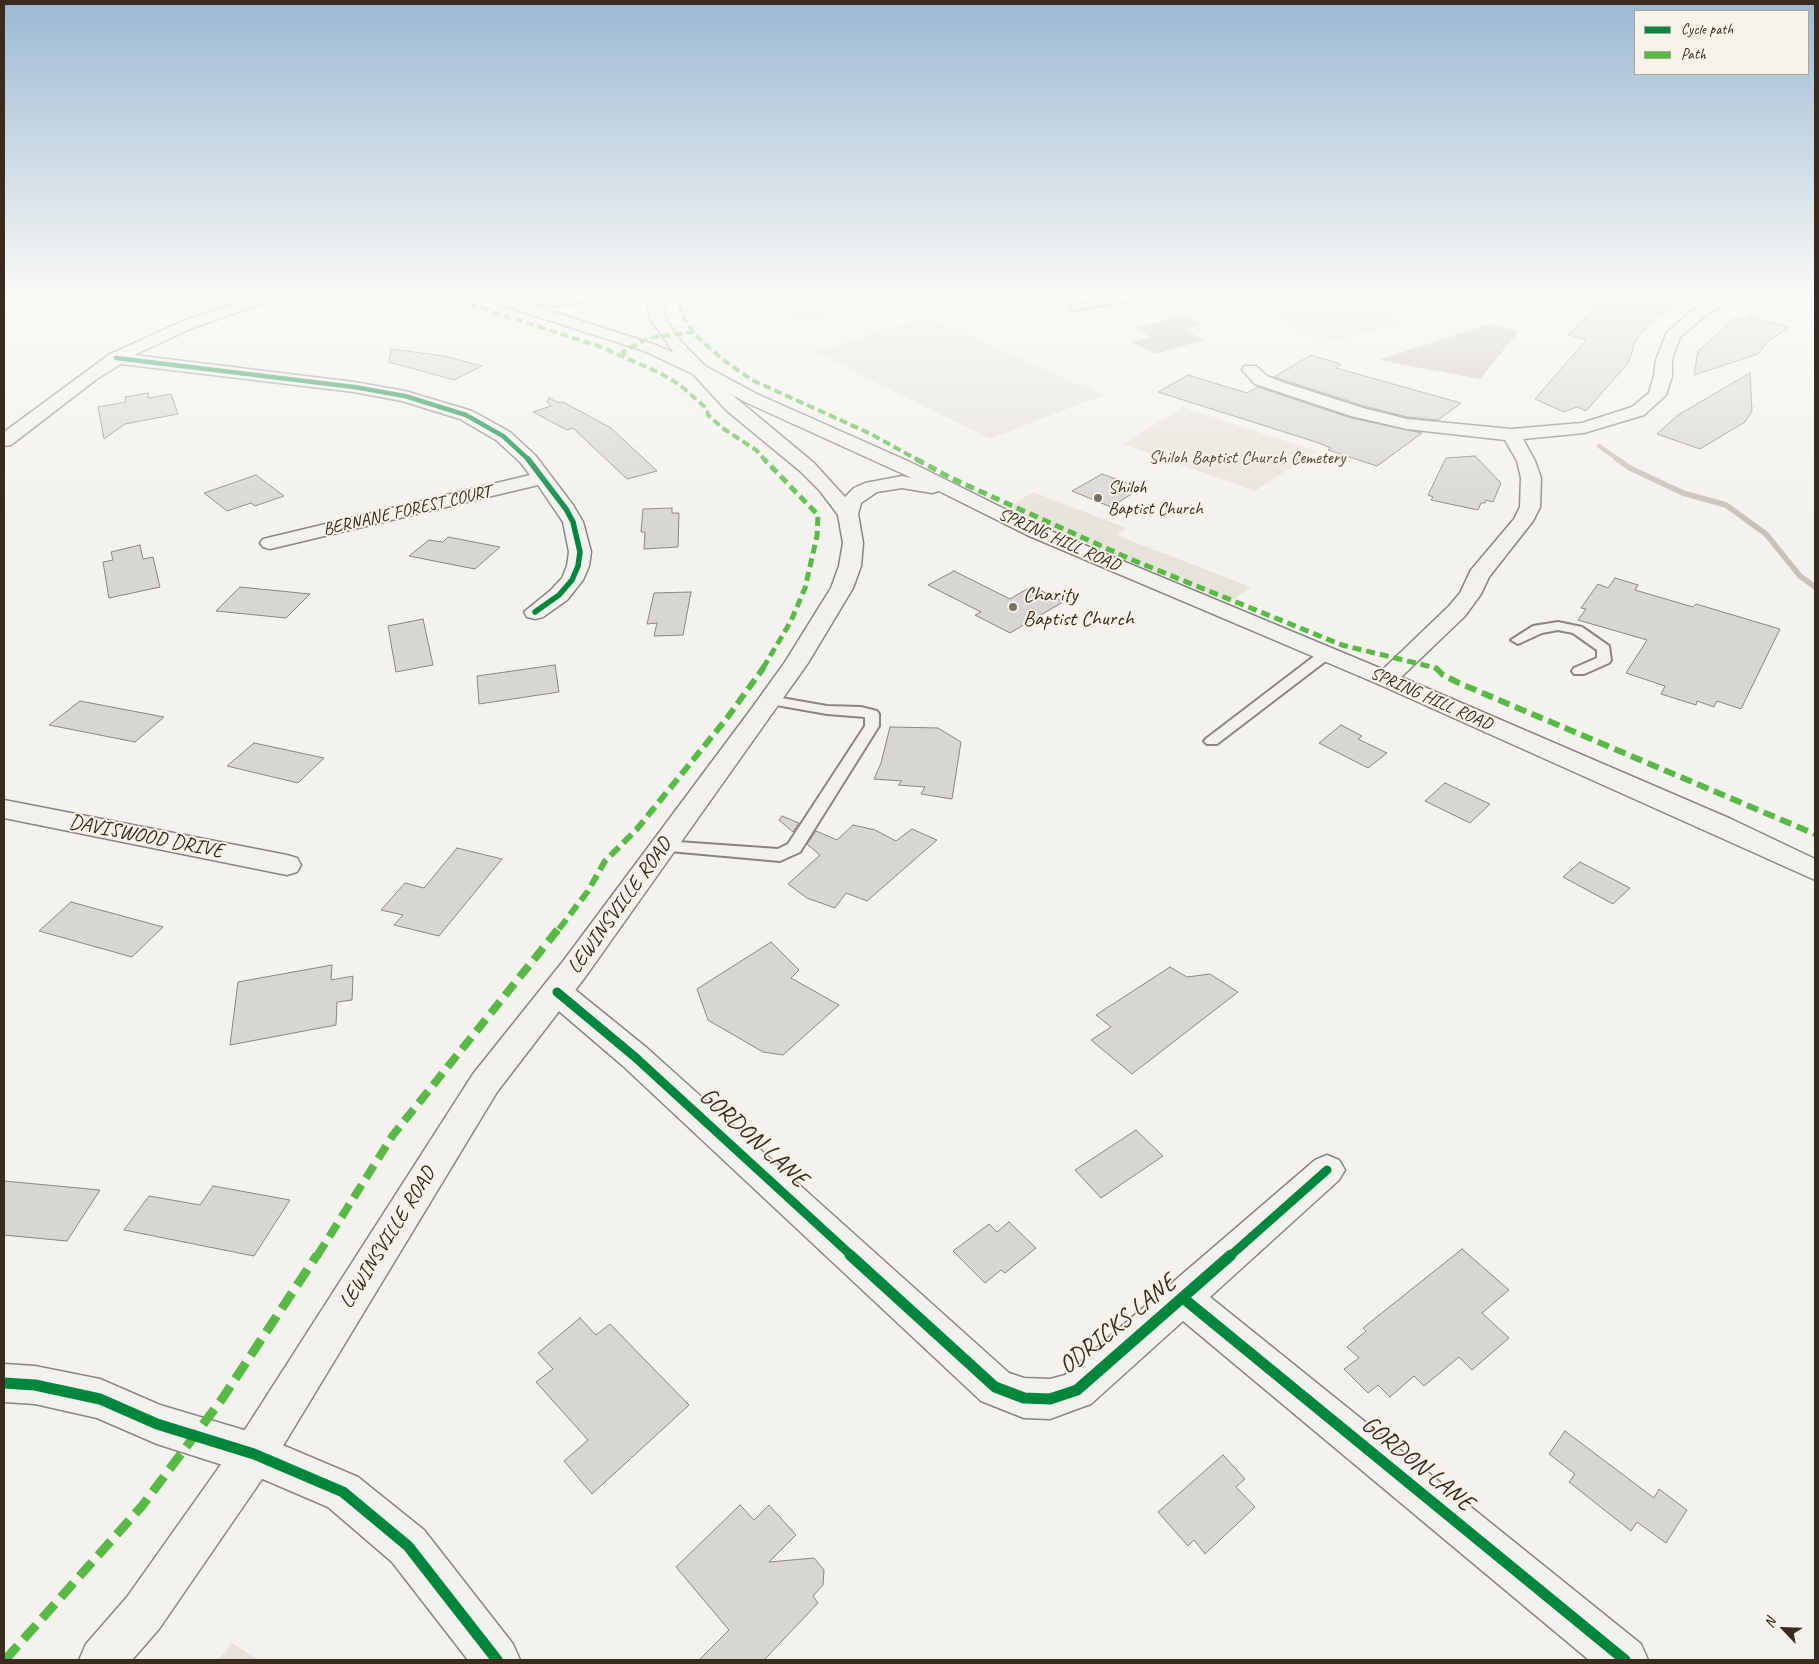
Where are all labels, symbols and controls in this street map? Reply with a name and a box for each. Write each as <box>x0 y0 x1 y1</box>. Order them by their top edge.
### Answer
legend <box>1634 10 1809 75</box>
text: Cycle path <box>1681 20 1733 39</box>
text: Path <box>1681 45 1706 64</box>
park label: Shiloh Baptist Church Cemetery <box>1149 447 1345 469</box>
place label: Shiloh Baptist Church <box>1108 477 1203 520</box>
street label: BERNANE FOREST COURT <box>321 481 493 541</box>
marker: Shiloh Baptist Church <box>1092 492 1104 504</box>
street label: SPRING HILL ROAD <box>995 503 1123 577</box>
place label: Charity Baptist Church <box>1023 582 1134 632</box>
marker: Charity Baptist Church <box>1007 601 1019 613</box>
street label: SPRING HILL ROAD <box>1367 662 1495 736</box>
street label: DAVISWOOD DRIVE <box>67 810 225 864</box>
street label: LEWINSVILLE ROAD <box>562 833 678 979</box>
street label: GORDON LANE <box>693 1081 813 1195</box>
street label: LEWINSVILLE ROAD <box>334 1163 442 1313</box>
street label: ODRICKS LANE <box>1053 1269 1183 1381</box>
street label: GORDON LANE <box>1355 1410 1479 1518</box>
north arrow <box>1759 1604 1809 1654</box>
text: N <box>1760 1615 1779 1630</box>

